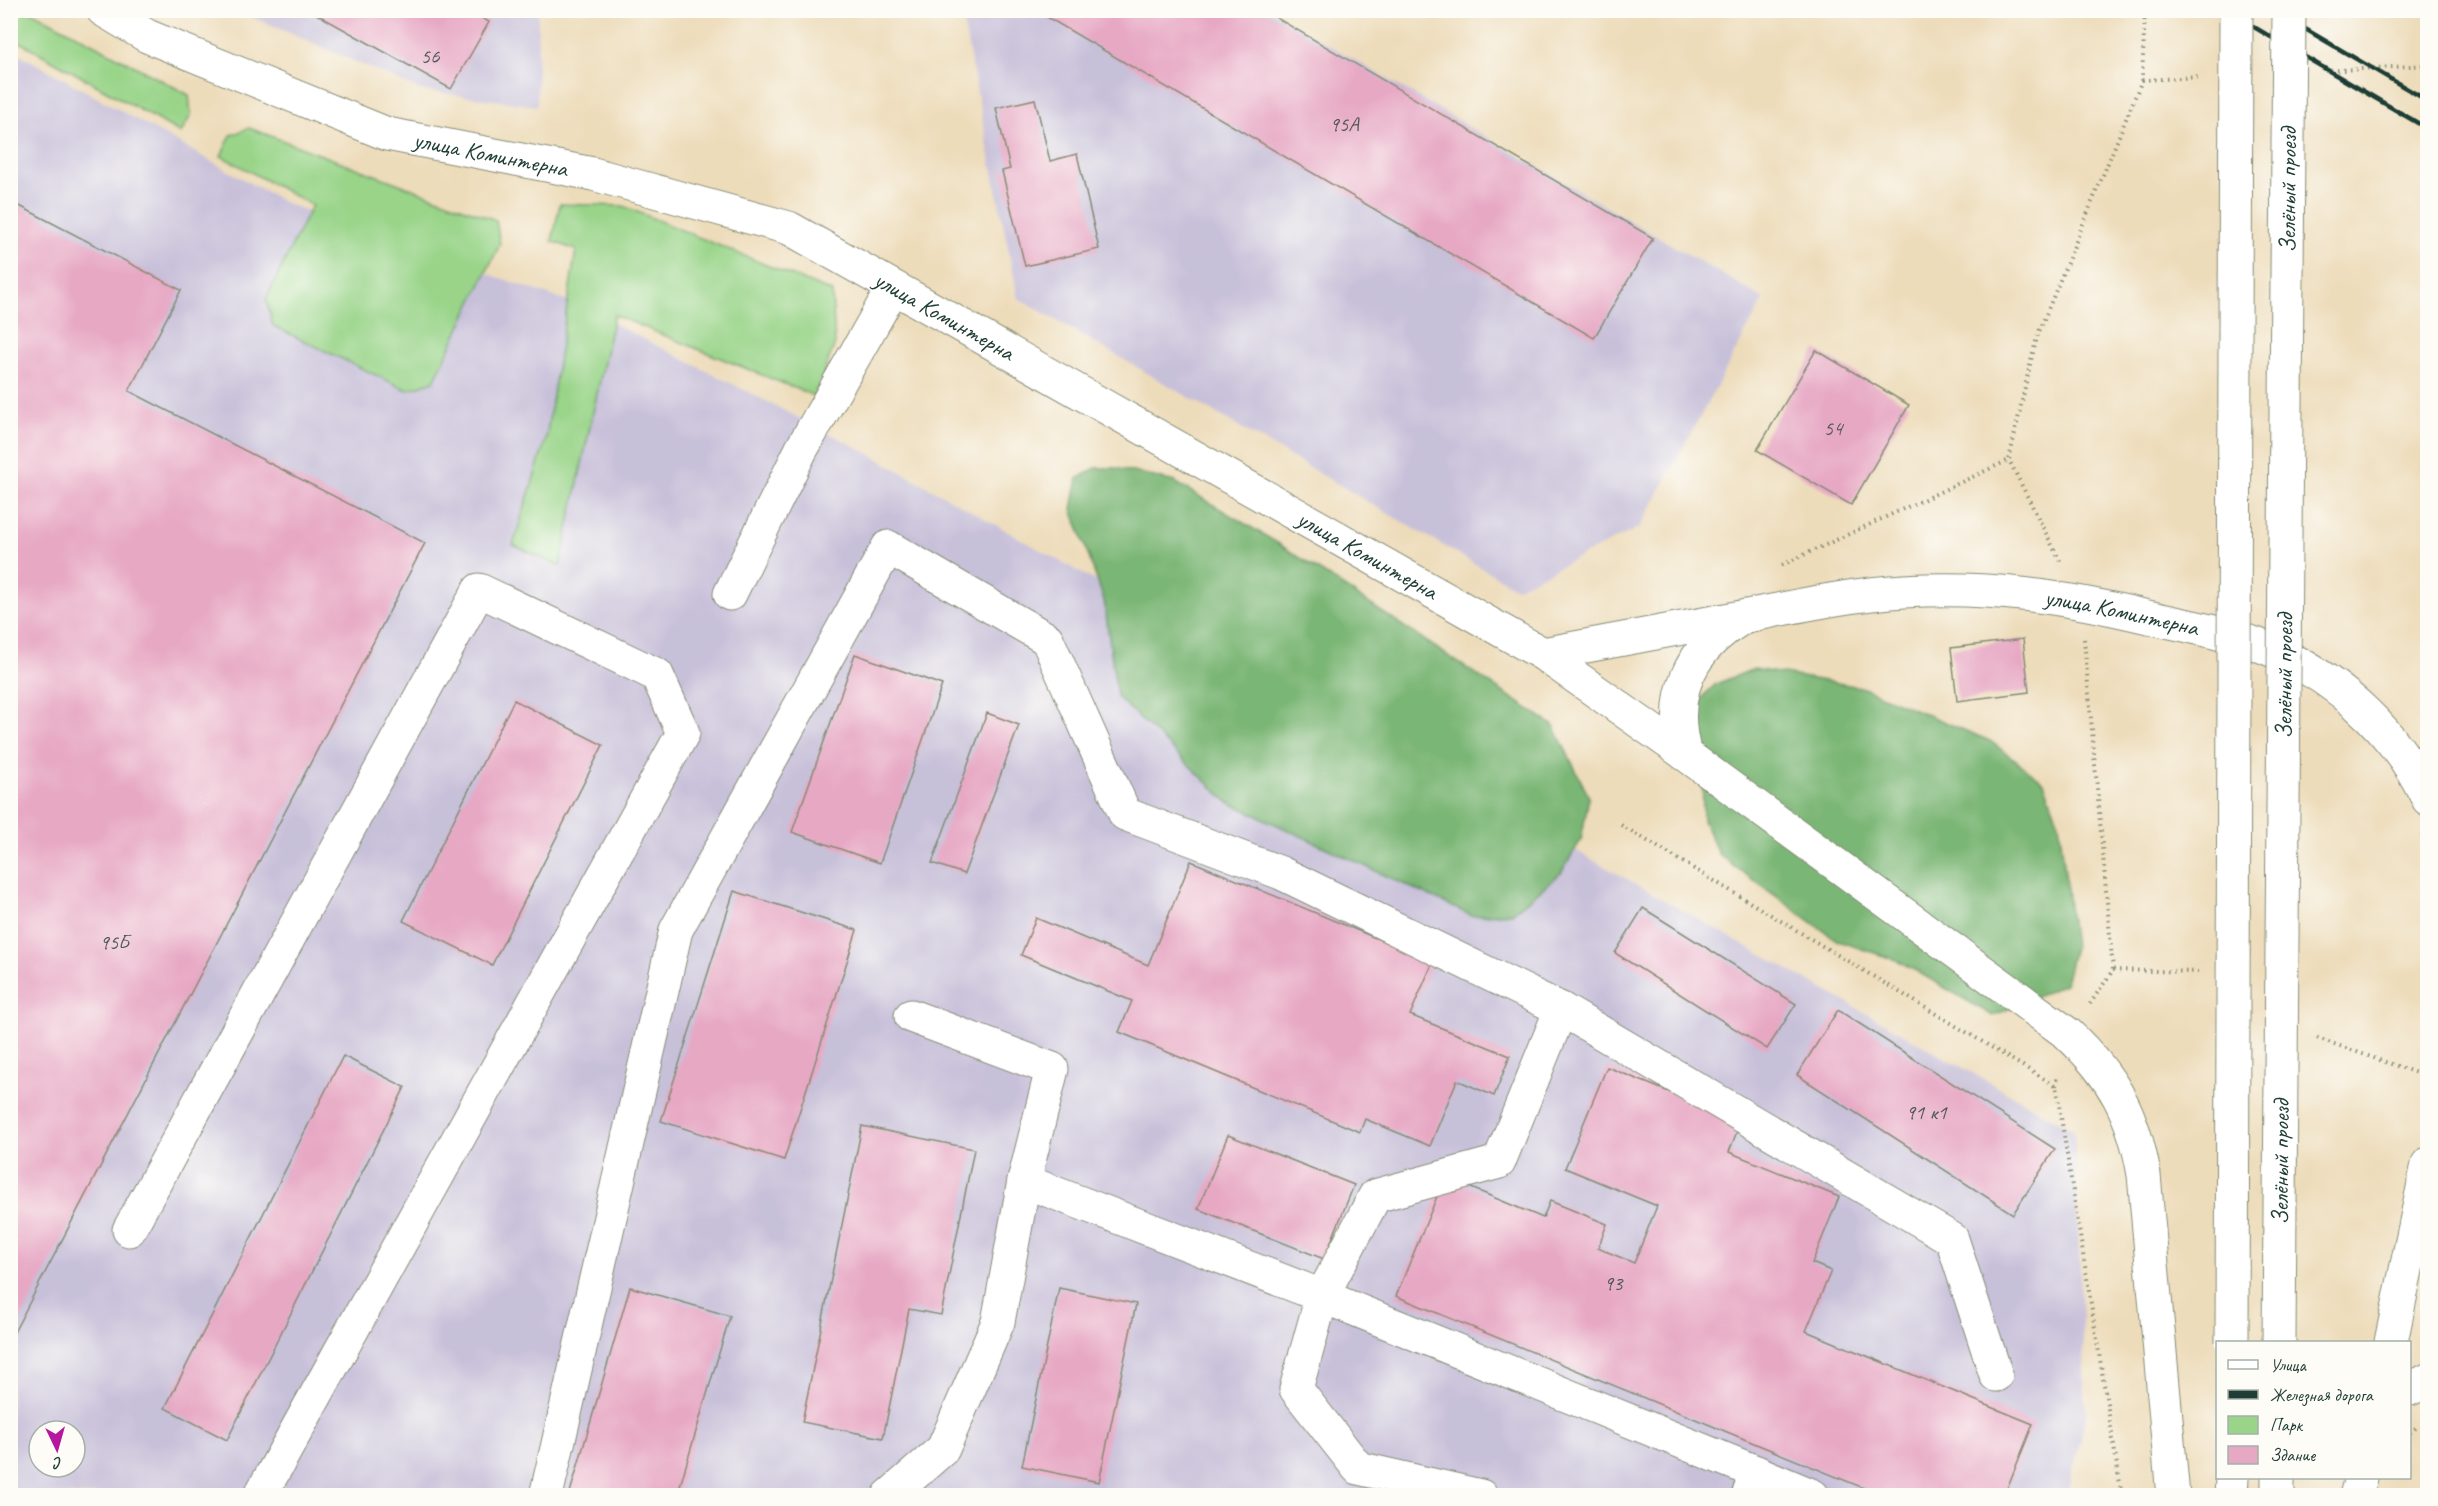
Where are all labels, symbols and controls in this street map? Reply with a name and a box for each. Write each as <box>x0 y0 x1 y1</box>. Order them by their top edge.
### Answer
house number: 56 <box>421 43 440 69</box>
house number: 95А <box>1329 111 1360 137</box>
street label: улица Коминтерна <box>409 124 572 184</box>
street label: Зелёный проезд <box>2272 125 2303 253</box>
street label: улица Коминтерна <box>867 263 1021 368</box>
house number: 54 <box>1824 415 1845 441</box>
street label: улица Коминтерна <box>1290 502 1444 607</box>
street label: улица Коминтерна <box>2041 582 2203 643</box>
street label: Зелёный проезд <box>2269 611 2299 739</box>
house number: 95Б <box>99 929 132 955</box>
street label: Зелёный проезд <box>2265 1097 2296 1225</box>
house number: 91 к1 <box>1905 1099 1948 1125</box>
house number: 93 <box>1604 1270 1624 1296</box>
legend <box>2216 1341 2411 1479</box>
text: Улица <box>2270 1354 2307 1376</box>
text: Железная дорога <box>2270 1384 2374 1407</box>
text: Парк <box>2270 1414 2304 1436</box>
north arrow <box>27 1419 87 1479</box>
text: Здание <box>2270 1444 2316 1466</box>
text: С <box>51 1453 63 1473</box>

